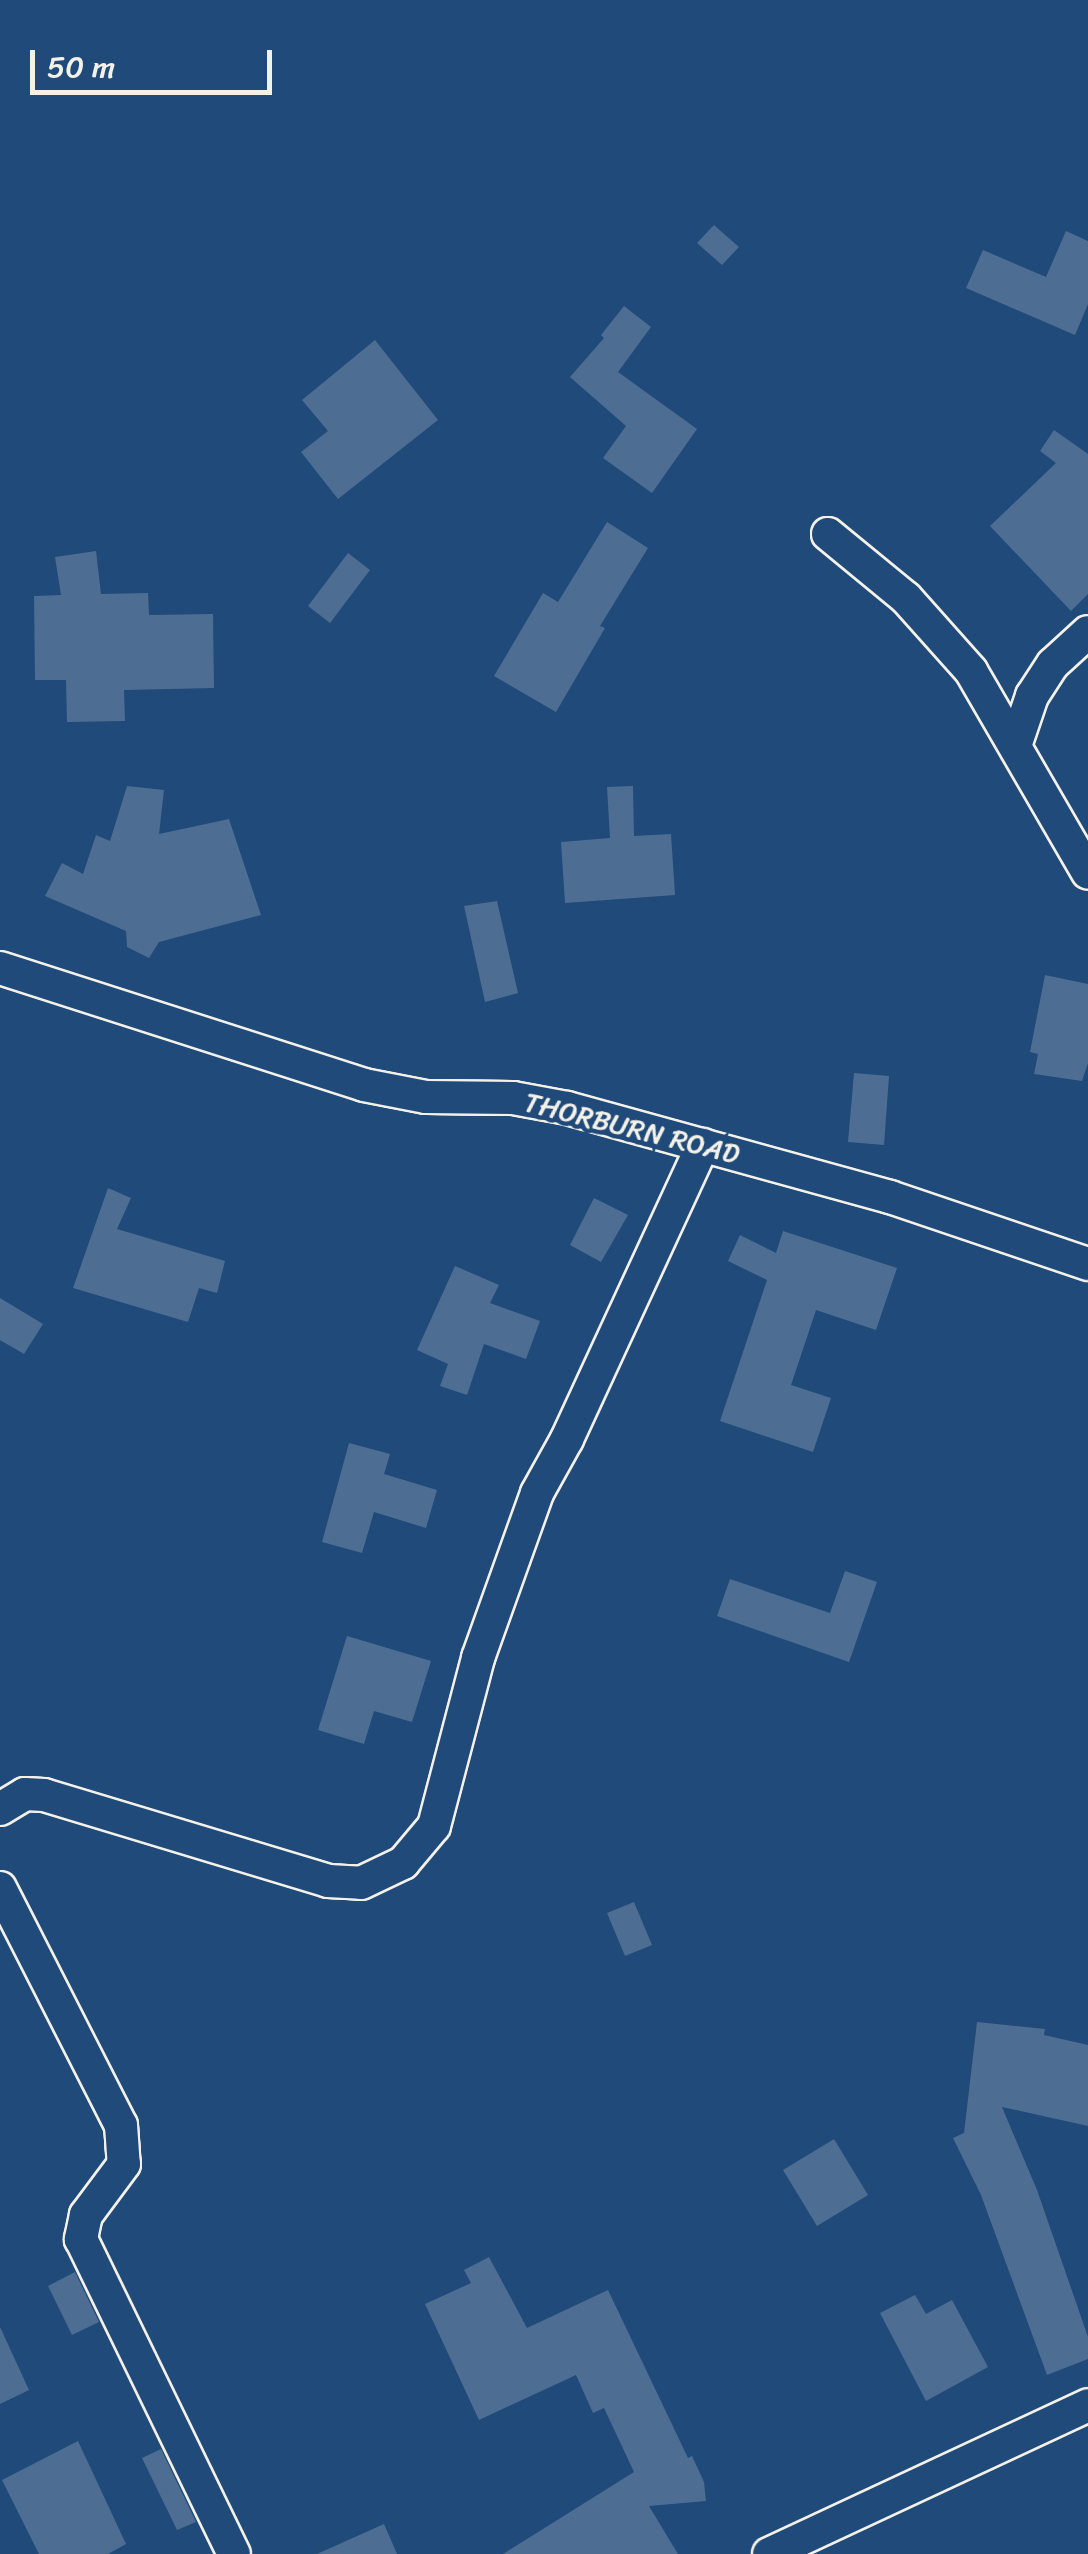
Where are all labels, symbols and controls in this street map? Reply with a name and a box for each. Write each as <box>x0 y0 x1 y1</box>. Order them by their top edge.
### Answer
scale bar <box>35 30 278 92</box>
text: 50 m <box>47 40 115 94</box>
street label: THORBURN ROAD <box>521 1085 743 1171</box>

